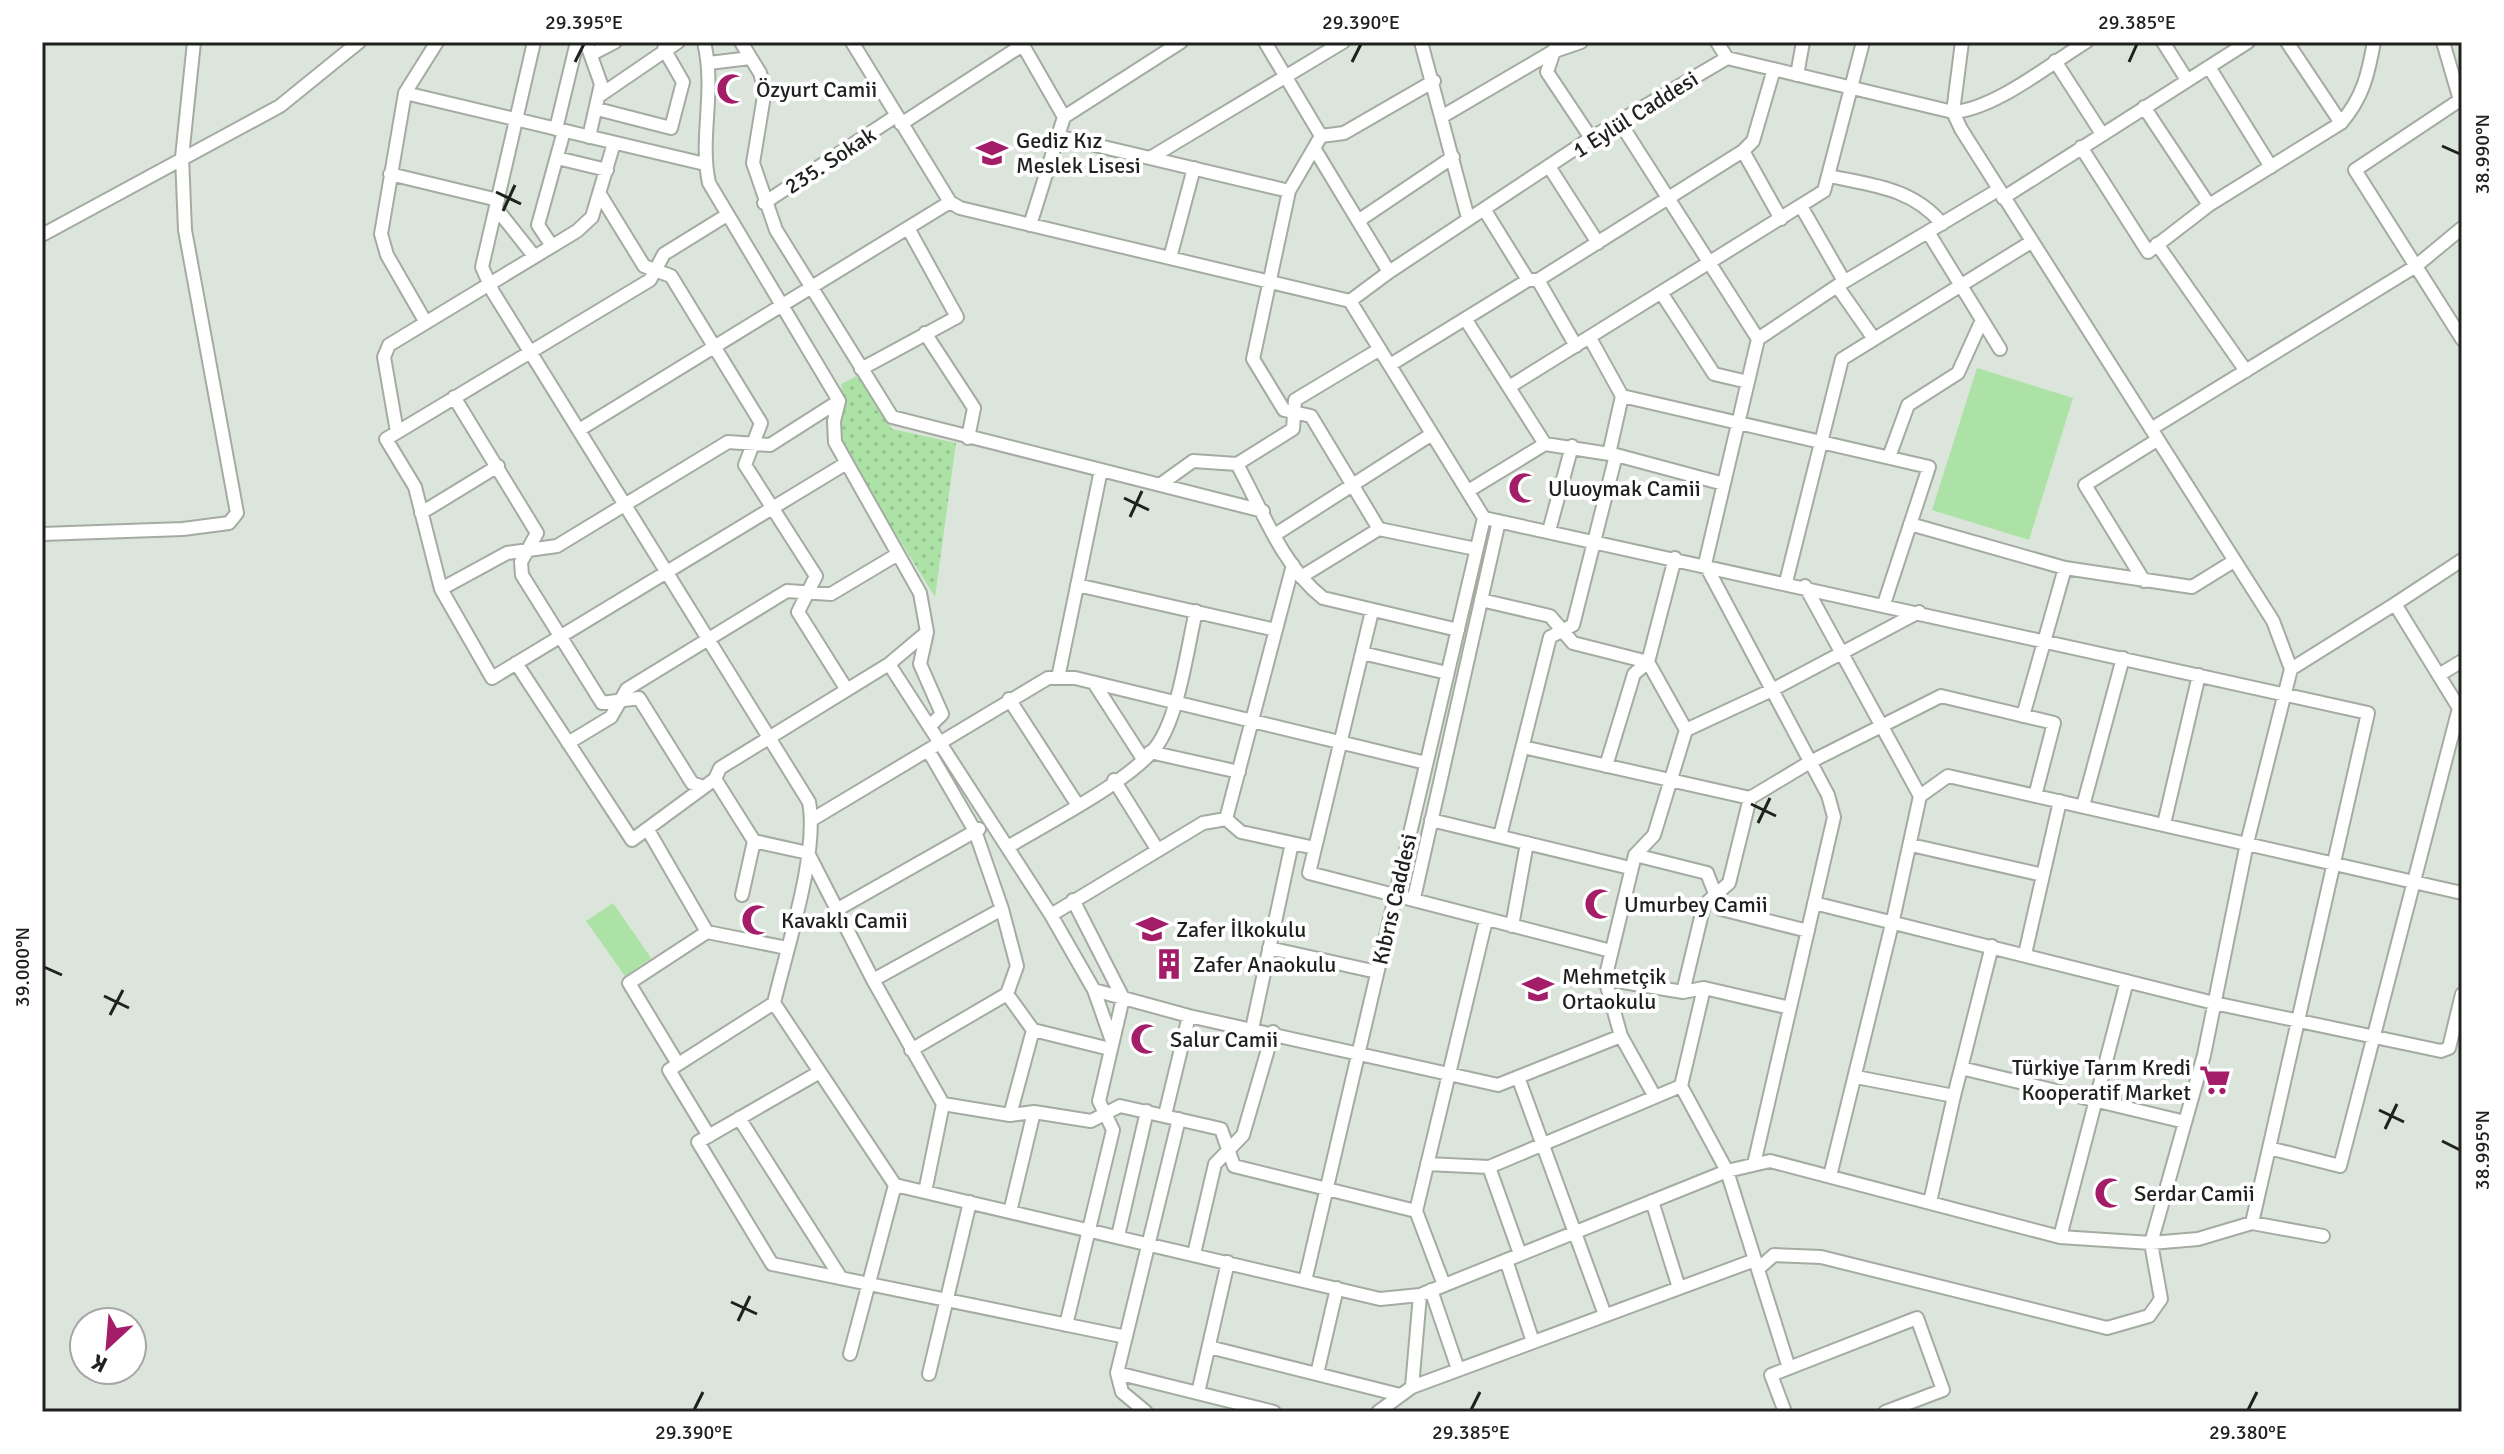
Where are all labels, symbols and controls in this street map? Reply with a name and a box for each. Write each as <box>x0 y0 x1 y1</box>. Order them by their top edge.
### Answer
text: 29.395°E <box>545 10 623 35</box>
text: 29.390°E <box>1322 10 1400 35</box>
text: 29.385°E <box>2098 10 2176 35</box>
street label: 1 Eylül Caddesi <box>1568 65 1703 164</box>
mosque icon: Özyurt Camii <box>715 72 749 106</box>
place label: Özyurt Camii <box>756 76 877 103</box>
text: 38.990°N <box>2470 114 2495 194</box>
street label: 235. Sokak <box>780 121 881 200</box>
place label: Gediz Kız Meslek Lisesi <box>1016 127 1141 179</box>
school or university icon: Gediz Kız Meslek Lisesi <box>975 136 1009 170</box>
mosque icon: Uluoymak Camii <box>1507 471 1541 505</box>
place label: Uluoymak Camii <box>1548 475 1701 502</box>
street label: Kıbrıs Caddesi <box>1366 831 1423 967</box>
mosque icon: Umurbey Camii <box>1583 887 1617 921</box>
place label: Umurbey Camii <box>1624 891 1768 918</box>
mosque icon: Kavaklı Camii <box>740 903 774 937</box>
place label: Kavaklı Camii <box>781 907 908 934</box>
school or university icon: Zafer İlkokulu <box>1135 912 1169 946</box>
place label: Zafer İlkokulu <box>1176 916 1306 943</box>
text: 39.000°N <box>10 927 35 1007</box>
building icon: Zafer Anaokulu <box>1152 947 1186 981</box>
place label: Zafer Anaokulu <box>1193 951 1336 978</box>
place label: Mehmetçik Ortaokulu <box>1562 963 1666 1015</box>
school or university icon: Mehmetçik Ortaokulu <box>1521 972 1555 1006</box>
mosque icon: Salur Camii <box>1129 1022 1163 1056</box>
place label: Salur Camii <box>1170 1026 1278 1053</box>
place label: Türkiye Tarım Kredi Kooperatif Market <box>2012 1054 2191 1106</box>
supermarket icon: Türkiye Tarım Kredi Kooperatif Market <box>2198 1063 2232 1097</box>
text: 38.995°N <box>2470 1110 2495 1190</box>
mosque icon: Serdar Camii <box>2093 1176 2127 1210</box>
place label: Serdar Camii <box>2134 1180 2255 1207</box>
north arrow <box>68 1306 148 1386</box>
text: K <box>87 1348 112 1379</box>
text: 29.390°E <box>655 1420 733 1445</box>
text: 29.385°E <box>1432 1420 1510 1445</box>
text: 29.380°E <box>2209 1420 2287 1445</box>

